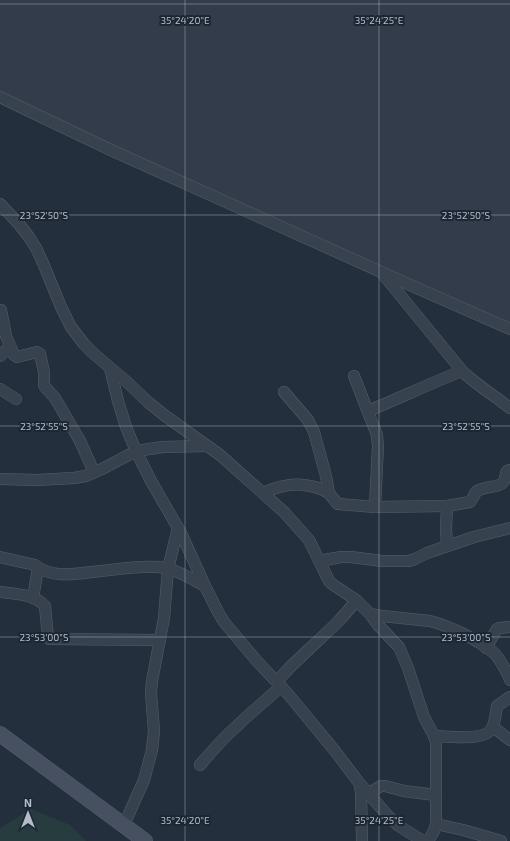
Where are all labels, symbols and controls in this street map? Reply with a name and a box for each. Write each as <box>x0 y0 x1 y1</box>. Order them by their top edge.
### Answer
text: 35°24'20"E <box>160 14 210 26</box>
text: 35°24'25"E <box>355 14 404 26</box>
text: 23°52'50"S <box>20 209 69 221</box>
text: 23°52'50"S <box>442 209 491 221</box>
text: 23°52'55"S <box>20 420 68 432</box>
text: 23°52'55"S <box>442 420 490 432</box>
text: 23°53'00"S <box>19 631 69 643</box>
text: 23°53'00"S <box>441 631 491 643</box>
north arrow <box>8 793 48 833</box>
text: N <box>24 796 32 809</box>
text: 35°24'20"E <box>160 814 210 826</box>
text: 35°24'25"E <box>355 814 404 826</box>

